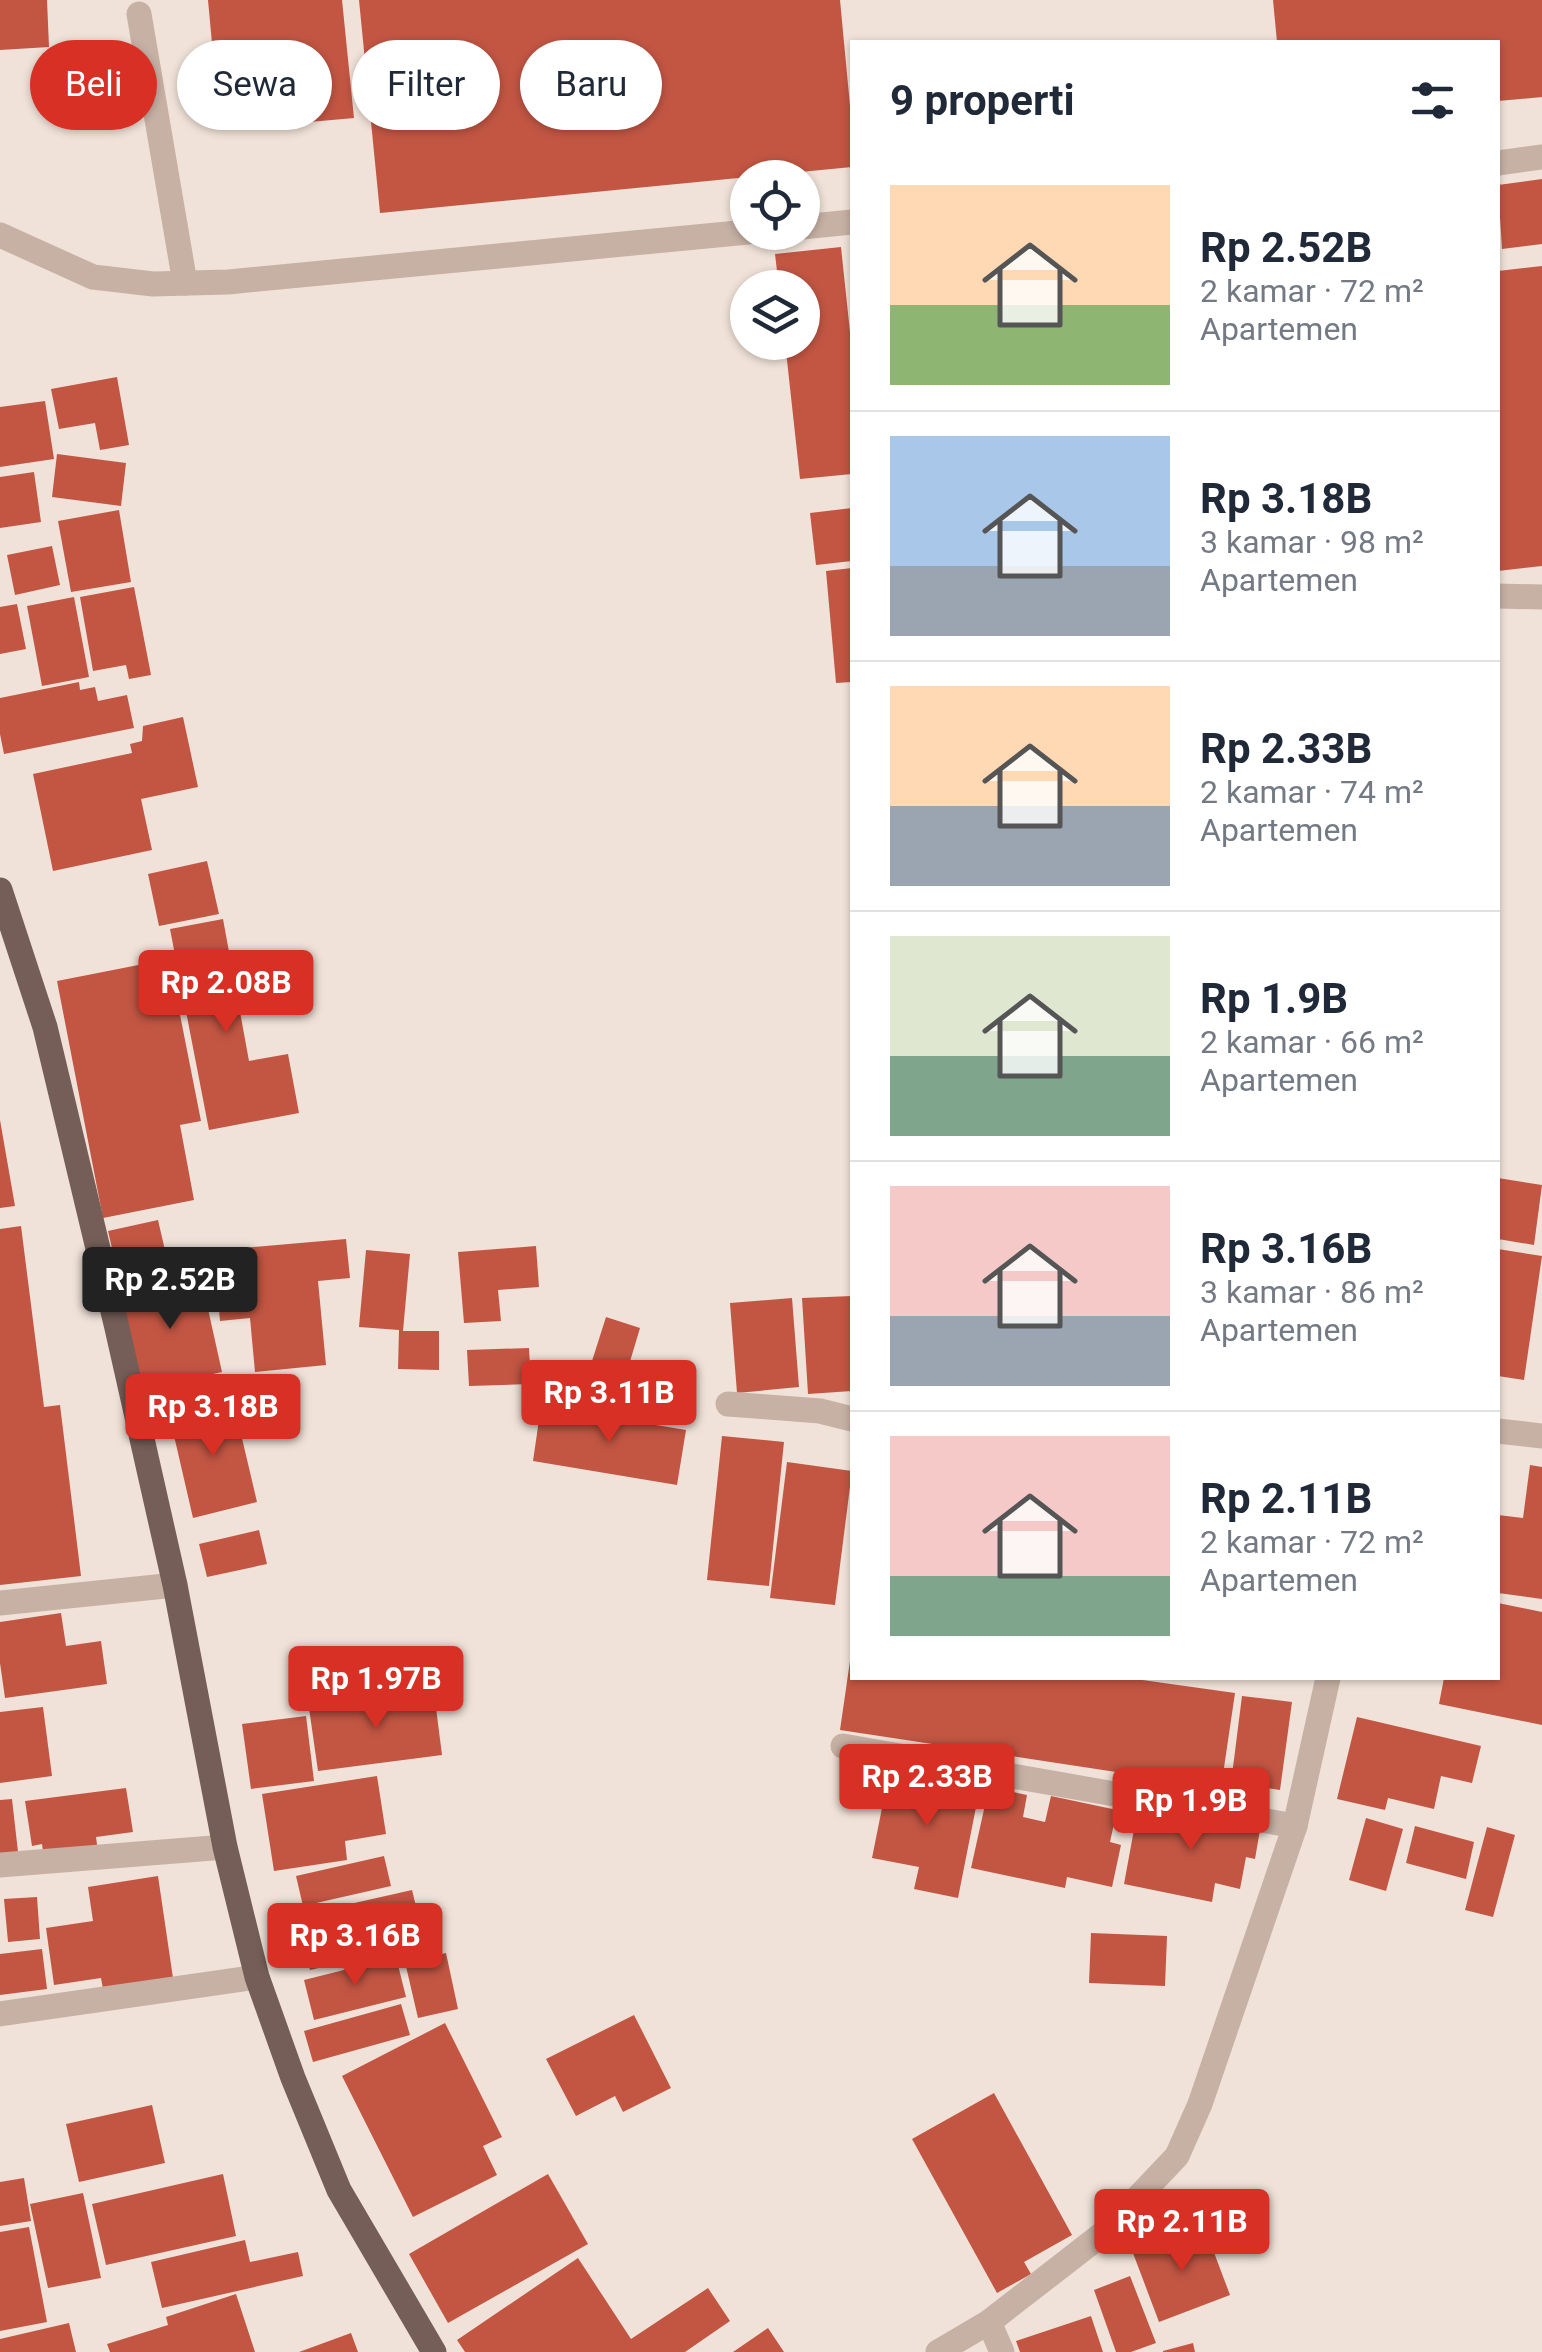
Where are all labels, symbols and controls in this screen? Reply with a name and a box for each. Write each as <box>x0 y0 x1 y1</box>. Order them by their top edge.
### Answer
chip: Beli <box>30 40 157 130</box>
chip: Sewa <box>177 40 332 130</box>
chip: Filter <box>352 40 500 130</box>
chip: Baru <box>520 40 662 130</box>
icon: filters <box>1405 73 1460 128</box>
text: 9 properti <box>890 76 1075 125</box>
map controls <box>730 160 820 360</box>
button: locate <box>730 160 820 250</box>
text: Rp 2.52B <box>1200 223 1372 272</box>
icon: home <box>970 225 1090 345</box>
button: layers <box>730 270 820 360</box>
text: 2 kamar · 72 m² <box>1200 272 1424 310</box>
text: Apartemen <box>1200 310 1358 348</box>
text: Rp 3.18B <box>1200 474 1372 523</box>
icon: home <box>970 476 1090 596</box>
text: 3 kamar · 98 m² <box>1200 523 1424 561</box>
text: Apartemen <box>1200 561 1358 599</box>
text: Rp 2.33B <box>1200 724 1372 773</box>
icon: home <box>970 726 1090 846</box>
text: 2 kamar · 74 m² <box>1200 773 1424 811</box>
text: Apartemen <box>1200 811 1358 849</box>
pin: Rp 2.08B <box>123 950 329 1035</box>
text: Rp 2.08B <box>160 963 292 1001</box>
text: Rp 1.9B <box>1200 974 1348 1023</box>
icon: home <box>970 976 1090 1096</box>
text: 2 kamar · 66 m² <box>1200 1023 1424 1061</box>
text: Apartemen <box>1200 1061 1358 1099</box>
text: Rp 3.16B <box>1200 1224 1372 1273</box>
icon: home <box>970 1226 1090 1346</box>
pin: Rp 2.52B <box>67 1247 273 1332</box>
text: Rp 2.52B <box>104 1260 236 1298</box>
text: 3 kamar · 86 m² <box>1200 1273 1424 1311</box>
text: Apartemen <box>1200 1311 1358 1349</box>
pin: Rp 3.11B <box>506 1360 712 1445</box>
text: Rp 3.11B <box>543 1373 675 1411</box>
pin: Rp 3.18B <box>110 1374 316 1459</box>
text: Rp 3.18B <box>147 1387 279 1425</box>
text: Rp 2.11B <box>1200 1474 1372 1523</box>
icon: home <box>970 1476 1090 1596</box>
text: 2 kamar · 72 m² <box>1200 1523 1424 1561</box>
text: Apartemen <box>1200 1561 1358 1599</box>
pin: Rp 1.97B <box>273 1646 479 1731</box>
text: Rp 1.97B <box>310 1659 442 1697</box>
pin: Rp 2.33B <box>824 1744 1030 1829</box>
text: Rp 2.33B <box>861 1757 993 1795</box>
pin: Rp 1.9B <box>1099 1768 1283 1853</box>
text: Rp 1.9B <box>1135 1781 1247 1819</box>
pin: Rp 3.16B <box>252 1903 458 1988</box>
text: Rp 3.16B <box>289 1916 421 1954</box>
pin: Rp 2.11B <box>1079 2189 1285 2274</box>
text: Rp 2.11B <box>1116 2202 1248 2240</box>

